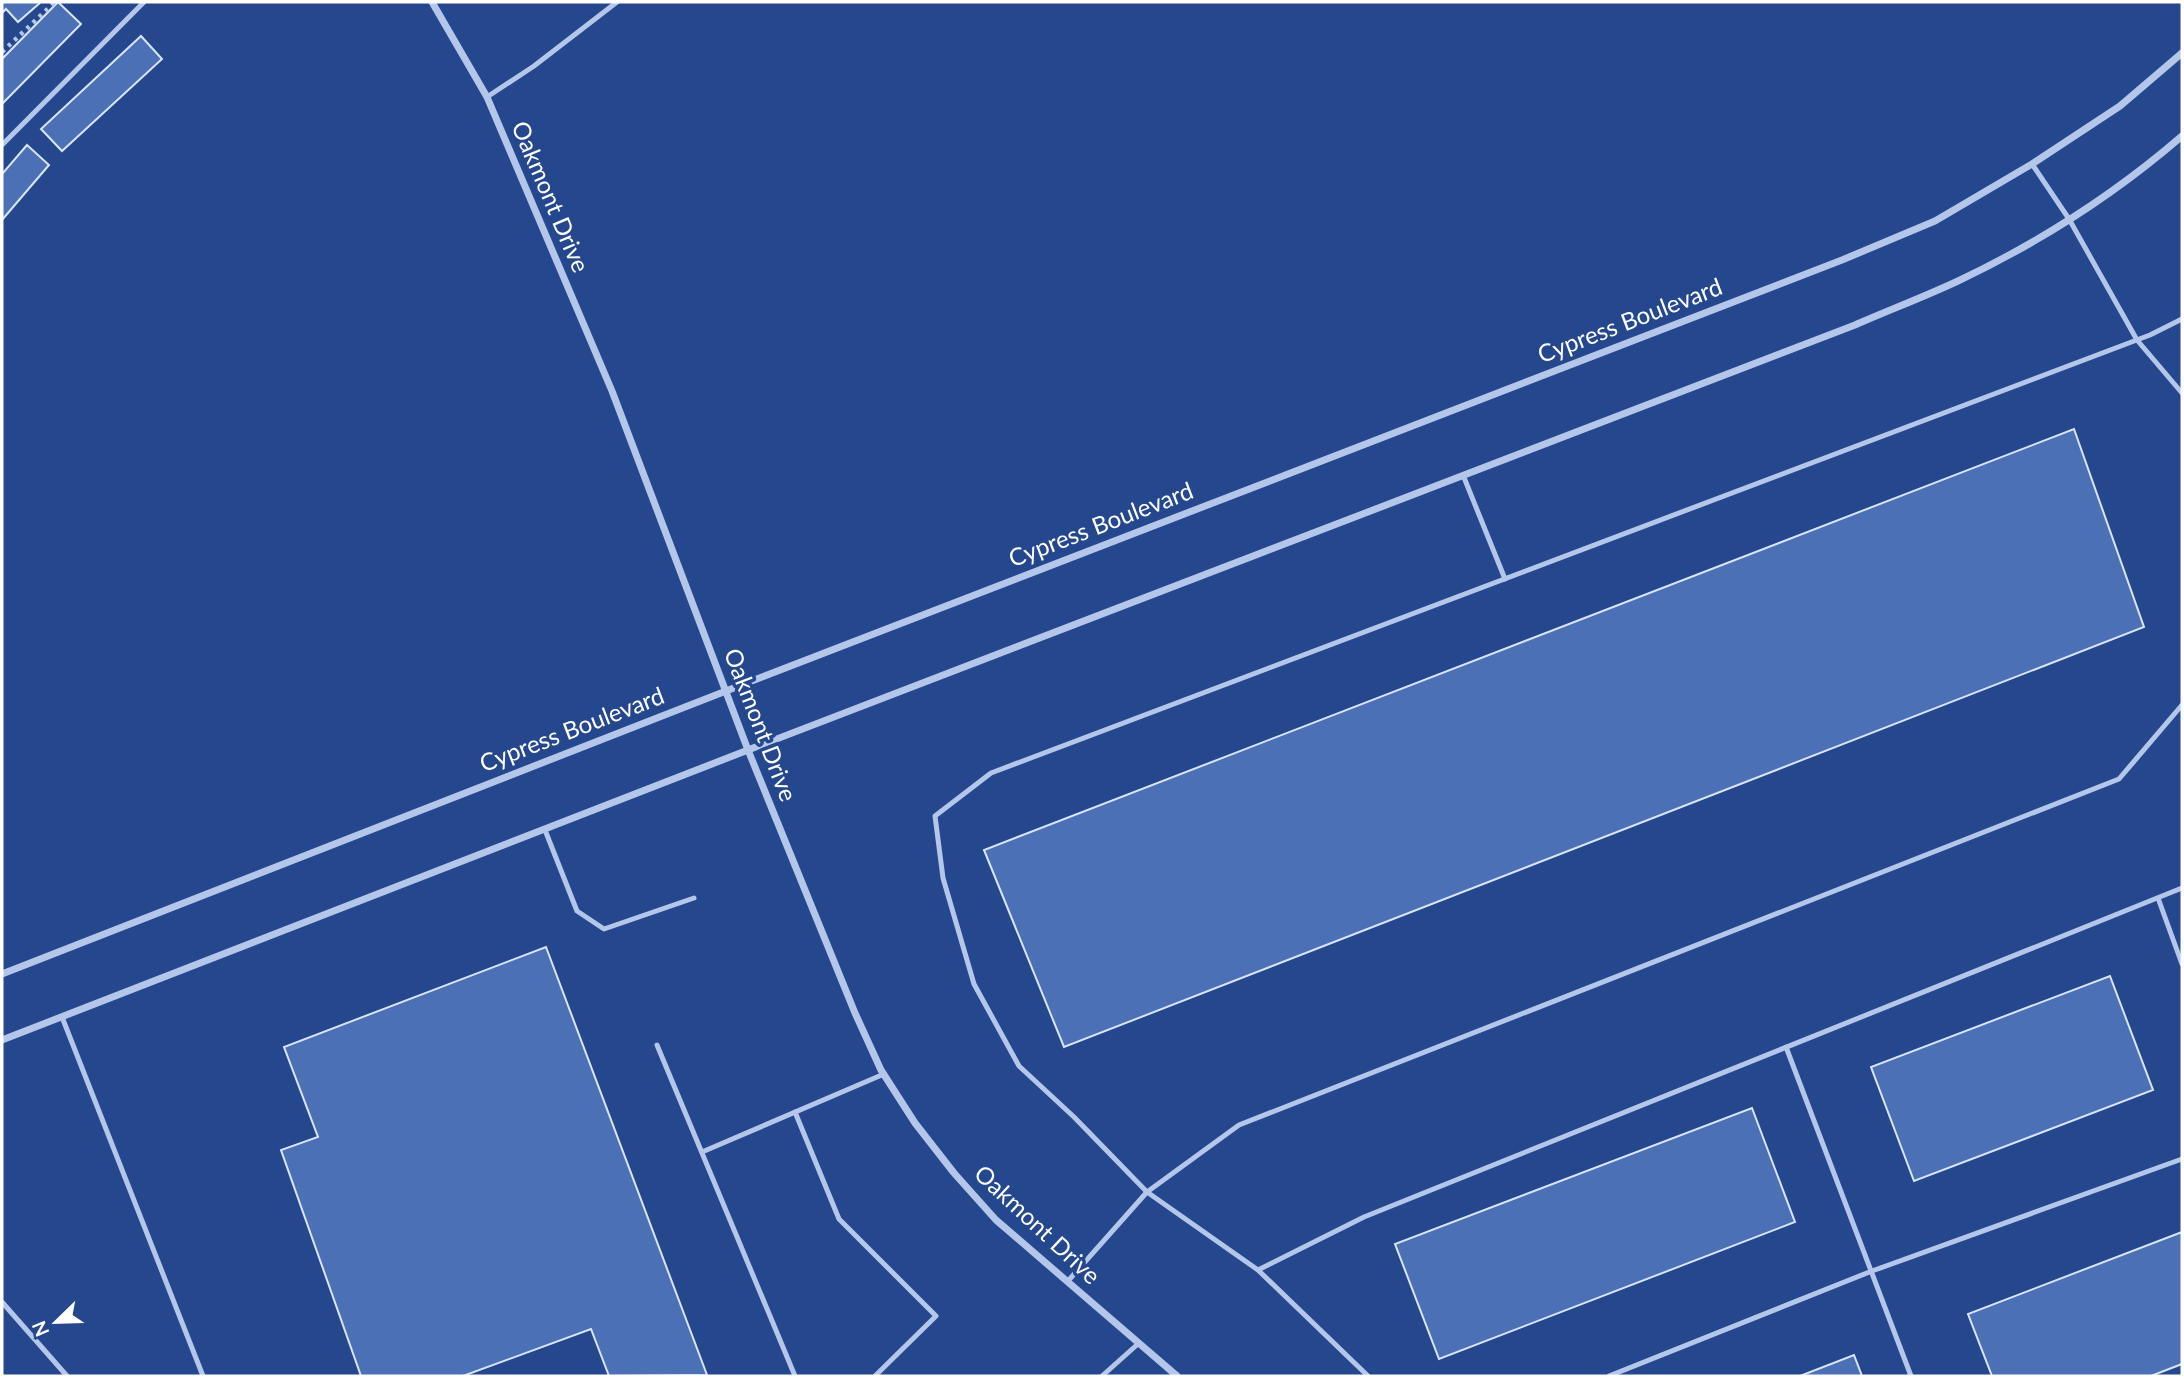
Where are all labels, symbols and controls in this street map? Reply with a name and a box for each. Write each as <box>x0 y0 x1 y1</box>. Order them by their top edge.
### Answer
street label: Oakmont Drive <box>506 116 596 276</box>
street label: Cypress Boulevard <box>1533 271 1726 368</box>
street label: Cypress Boulevard <box>1004 475 1197 572</box>
street label: Oakmont Drive <box>719 644 804 805</box>
street label: Cypress Boulevard <box>475 680 668 777</box>
street label: Oakmont Drive <box>969 1158 1107 1290</box>
north arrow <box>21 1287 91 1357</box>
text: N <box>26 1318 53 1340</box>

